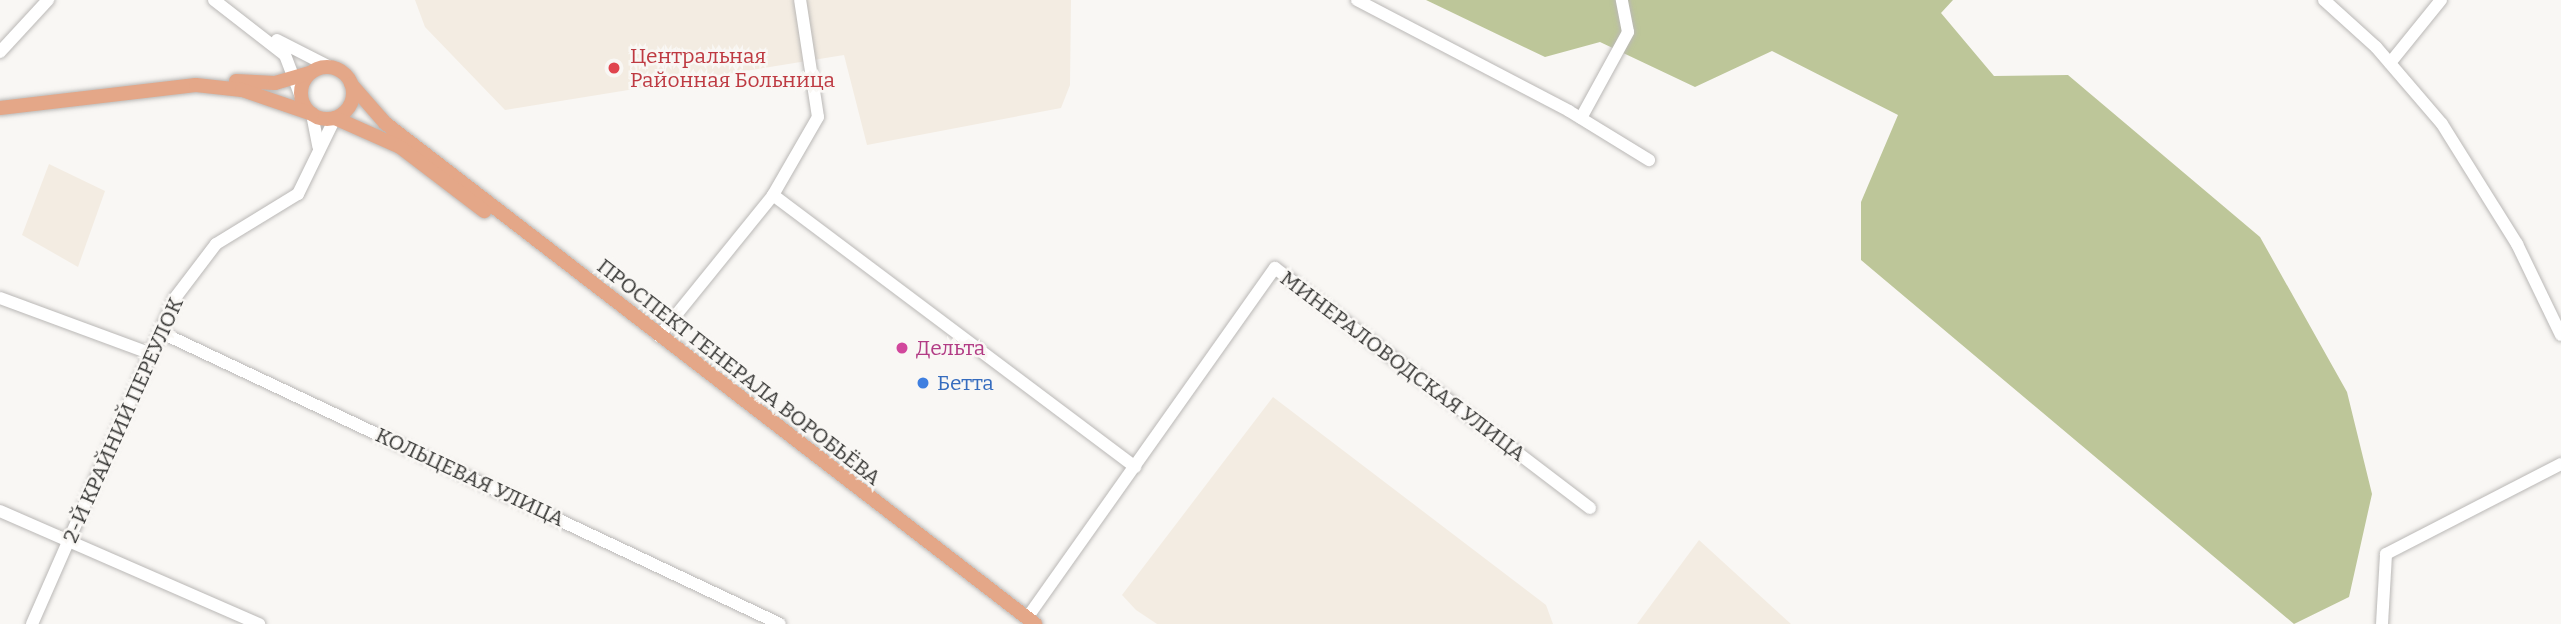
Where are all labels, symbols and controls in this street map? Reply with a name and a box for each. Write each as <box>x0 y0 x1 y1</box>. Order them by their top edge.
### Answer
place label: Центральная Районная Больница <box>630 43 835 93</box>
marker: Центральная Районная Больница <box>604 58 624 78</box>
street label: ПРОСПЕКТ ГЕНЕРАЛА ВОРОБЬЁВА <box>592 253 886 491</box>
street label: МИНЕРАЛОВОДСКАЯ УЛИЦА <box>1275 265 1531 467</box>
street label: 2-Й КРАЙНИЙ ПЕРЕУЛОК <box>57 293 189 547</box>
place label: Дельта <box>916 335 985 361</box>
marker: Дельта <box>894 340 910 356</box>
place label: Бетта <box>937 370 994 396</box>
marker: Бетта <box>915 375 931 391</box>
street label: КОЛЬЦЕВАЯ УЛИЦА <box>372 422 568 532</box>

